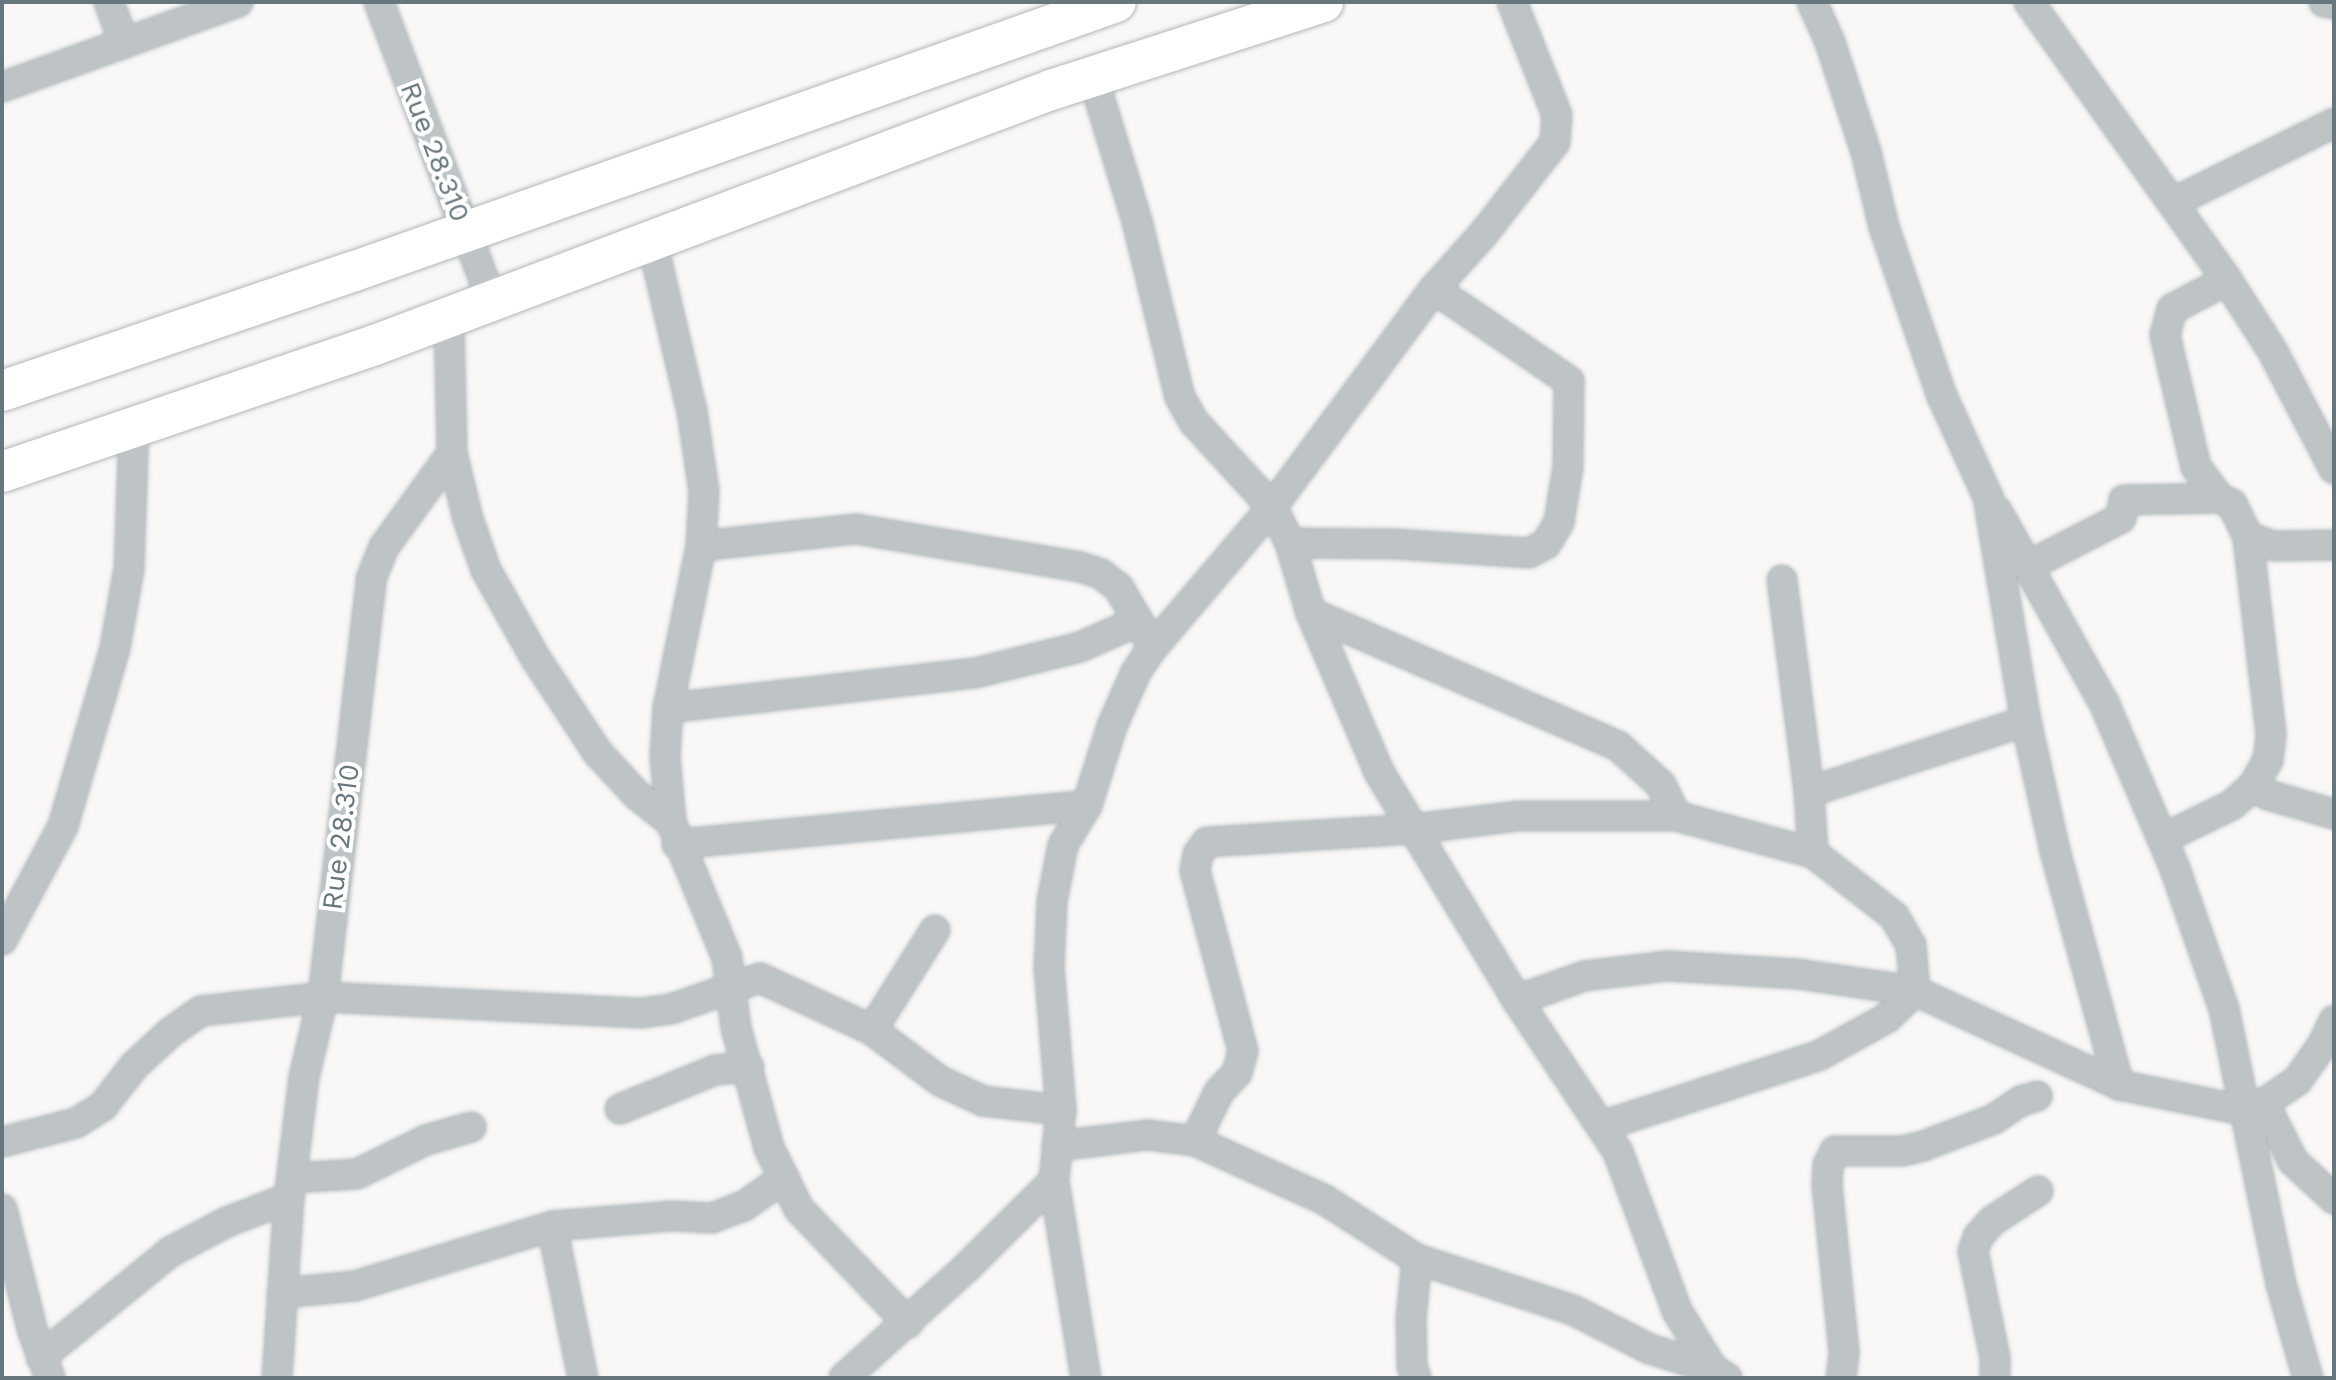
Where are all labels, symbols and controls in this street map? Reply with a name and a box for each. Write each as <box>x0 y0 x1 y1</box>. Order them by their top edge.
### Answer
street label: Rue 28.310 <box>393 77 477 227</box>
street label: Rue 28.310 <box>315 762 367 912</box>

